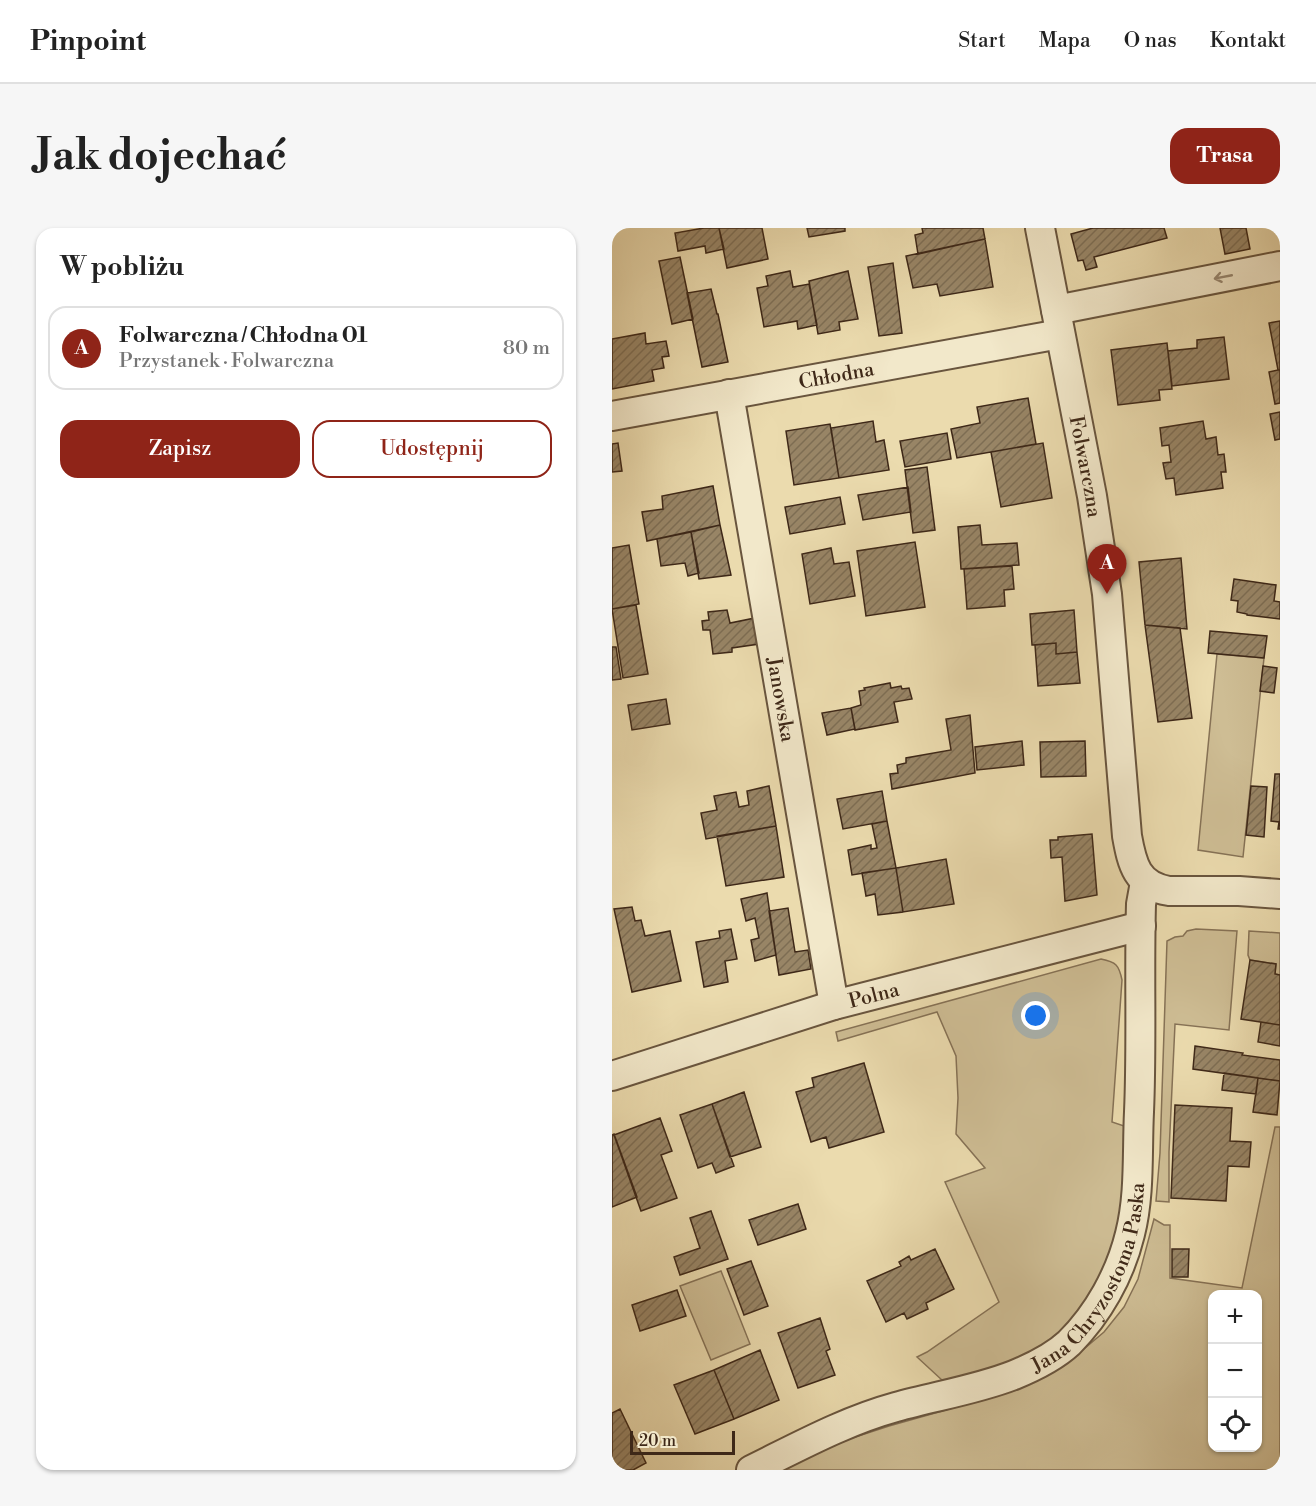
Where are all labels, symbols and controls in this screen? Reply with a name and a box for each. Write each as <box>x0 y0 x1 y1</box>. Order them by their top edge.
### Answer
text: Pinpoint <box>30 24 146 59</box>
text: Start <box>958 28 1006 54</box>
text: Mapa <box>1039 28 1091 54</box>
text: O nas <box>1124 28 1177 54</box>
text: Kontakt <box>1210 28 1286 54</box>
button: Trasa <box>1170 128 1280 184</box>
text: Jak dojechać <box>36 130 287 183</box>
text: W pobliżu <box>60 251 184 283</box>
one-way arrow <box>1213 272 1233 283</box>
text: Folwarczna / Chłodna 01 <box>119 322 368 349</box>
text: A <box>74 336 89 361</box>
text: 80 m <box>503 336 550 361</box>
text: Przystanek · Folwarczna <box>119 349 334 374</box>
street label: Chłodna <box>797 357 877 396</box>
street label: Folwarczna <box>1063 414 1106 520</box>
button: Zapisz <box>60 420 300 478</box>
button: Udostępnij <box>312 420 552 478</box>
pin: A <box>1088 544 1126 594</box>
street label: Janowska <box>760 655 800 745</box>
street label: Polna <box>846 978 903 1015</box>
your location <box>1021 1001 1050 1030</box>
street label: Jana Chryzostoma Paska <box>1026 1181 1151 1380</box>
map controls <box>1208 1290 1262 1452</box>
button: + <box>1208 1290 1262 1344</box>
button: − <box>1208 1344 1262 1398</box>
button: locate <box>1208 1398 1262 1452</box>
scale bar <box>630 1428 735 1456</box>
text: 20 m <box>639 1431 676 1451</box>

